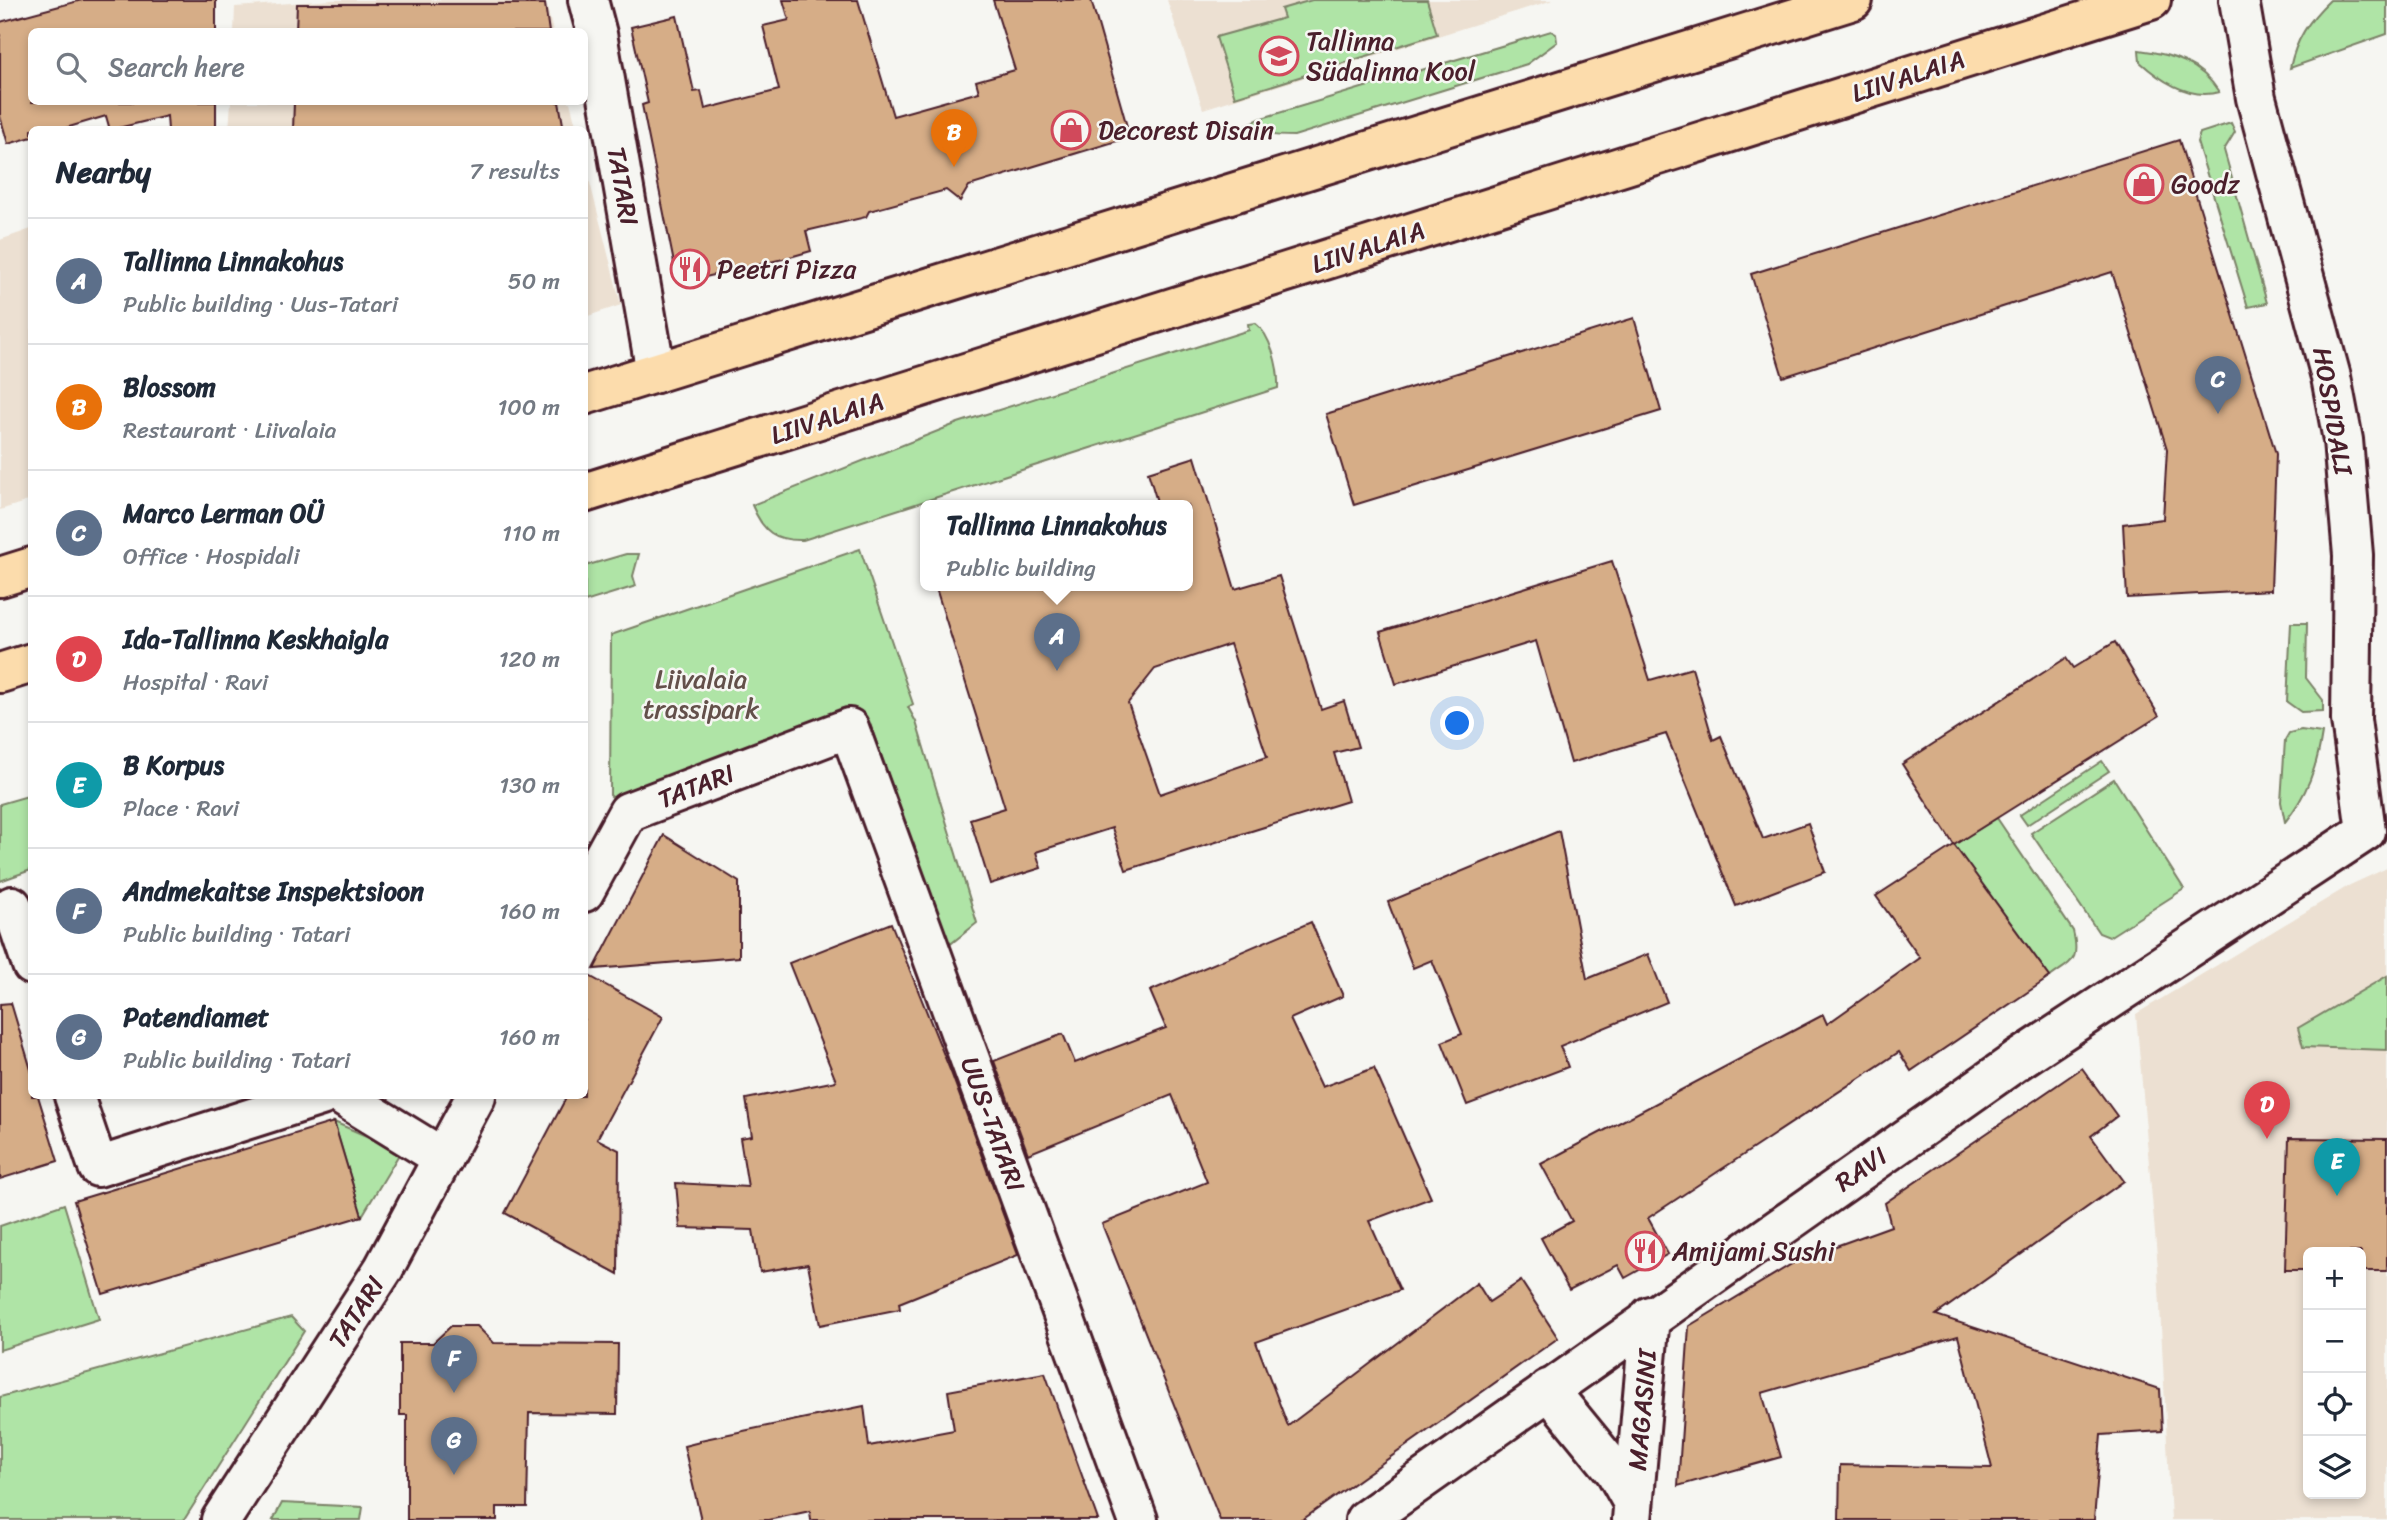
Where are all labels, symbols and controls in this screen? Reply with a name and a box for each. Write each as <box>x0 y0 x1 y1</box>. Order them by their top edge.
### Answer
place label: Tallinna Südalinna Kool <box>1306 18 1476 94</box>
search box <box>28 28 588 105</box>
school or university icon: Tallinna Südalinna Kool <box>1258 35 1300 77</box>
street label: LIIVALAIA <box>1845 36 1971 116</box>
text: Search here <box>108 44 245 90</box>
icon: search <box>52 48 90 86</box>
place label: Decorest Disain <box>1098 107 1274 153</box>
pin: B <box>931 109 977 167</box>
shop icon: Decorest Disain <box>1050 109 1092 151</box>
street label: TATARI <box>593 143 653 229</box>
text: Nearby <box>56 145 151 199</box>
text: 7 results <box>470 151 560 192</box>
place label: Goodz <box>2171 161 2240 207</box>
shop icon: Goodz <box>2123 163 2165 205</box>
street label: LIIVALAIA <box>1305 207 1431 287</box>
text: Tallinna Linnakohus <box>123 238 343 284</box>
place label: Peetri Pizza <box>717 246 857 292</box>
restaurant icon: Peetri Pizza <box>669 248 711 290</box>
text: A <box>71 261 87 302</box>
text: 50 m <box>508 261 560 302</box>
text: Public building · Uus-Tatari <box>123 284 398 325</box>
street label: HOSPIDALI <box>2299 343 2367 480</box>
pin: C <box>2195 356 2241 414</box>
text: Blossom <box>123 364 216 410</box>
street label: LIIVALAIA <box>764 378 890 458</box>
text: B <box>72 387 86 428</box>
text: 100 m <box>497 387 560 428</box>
text: Restaurant · Liivalaia <box>123 410 336 451</box>
text: Marco Lerman OÜ <box>123 490 324 536</box>
popup <box>920 500 1193 591</box>
text: Tallinna Linnakohus <box>946 502 1167 548</box>
text: C <box>72 513 86 554</box>
text: 110 m <box>502 513 560 554</box>
text: Office · Hospidali <box>123 536 300 577</box>
text: Public building <box>946 548 1096 589</box>
pin: A <box>1034 613 1080 671</box>
text: Ida-Tallinna Keskhaigla <box>123 616 388 662</box>
text: D <box>72 639 86 680</box>
text: 120 m <box>499 639 560 680</box>
park label: Liivalaia trassipark <box>643 656 759 732</box>
text: Hospital · Ravi <box>123 662 268 703</box>
your location <box>1440 706 1474 740</box>
text: B Korpus <box>123 742 224 788</box>
street label: TATARI <box>651 750 741 822</box>
text: E <box>73 765 85 806</box>
text: 130 m <box>499 765 560 806</box>
text: Place · Ravi <box>123 788 239 829</box>
text: Andmekaitse Inspektsioon <box>123 868 424 914</box>
text: F <box>73 891 85 932</box>
text: 160 m <box>499 891 560 932</box>
text: Public building · Tatari <box>123 914 350 955</box>
text: Patendiamet <box>123 994 269 1040</box>
text: G <box>72 1017 86 1058</box>
text: 160 m <box>499 1017 560 1058</box>
text: Public building · Tatari <box>123 1040 350 1081</box>
street label: UUS-TATARI <box>947 1050 1039 1198</box>
pin: D <box>2244 1081 2290 1139</box>
street label: RAVI <box>1825 1134 1897 1204</box>
pin: E <box>2314 1138 2360 1196</box>
place label: Amijami Sushi <box>1671 1228 1835 1274</box>
restaurant icon: Amijami Sushi <box>1624 1230 1666 1272</box>
map controls <box>2303 1247 2366 1499</box>
button: + <box>2303 1247 2366 1310</box>
street label: TATARI <box>315 1266 397 1358</box>
button: − <box>2303 1310 2366 1373</box>
pin: F <box>431 1335 477 1393</box>
street label: MAGASINI <box>1614 1346 1670 1473</box>
button: locate <box>2303 1373 2366 1436</box>
pin: G <box>431 1417 477 1475</box>
button: layers <box>2303 1436 2366 1499</box>

